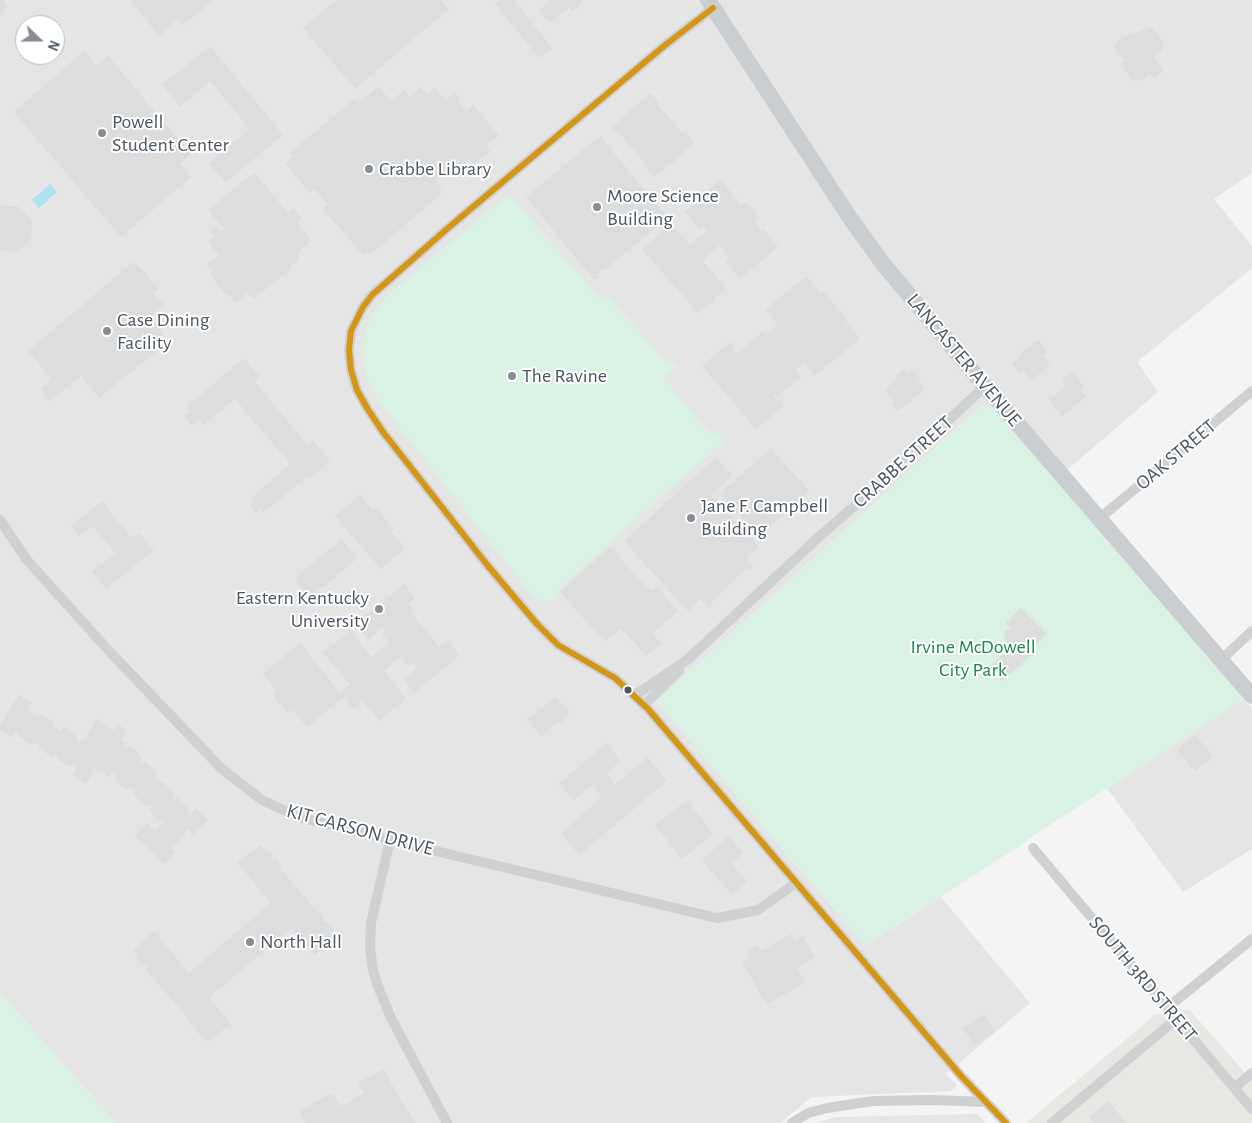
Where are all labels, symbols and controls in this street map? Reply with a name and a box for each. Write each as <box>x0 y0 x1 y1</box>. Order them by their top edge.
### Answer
north arrow <box>15 15 65 65</box>
text: N <box>45 38 61 52</box>
place label: Powell Student Center <box>112 110 229 157</box>
marker: Powell Student Center <box>96 127 108 139</box>
place label: Crabbe Library <box>379 157 491 181</box>
marker: Crabbe Library <box>363 163 375 175</box>
place label: Moore Science Building <box>607 184 719 231</box>
marker: Moore Science Building <box>591 201 603 213</box>
street label: LANCASTER AVENUE <box>901 289 1027 431</box>
place label: Case Dining Facility <box>117 308 210 355</box>
marker: Case Dining Facility <box>101 325 113 337</box>
place label: The Ravine <box>522 364 607 388</box>
marker: The Ravine <box>506 370 518 382</box>
street label: CRABBE STREET <box>848 411 958 513</box>
street label: OAK STREET <box>1131 415 1221 495</box>
place label: Jane F. Campbell Building <box>701 494 828 541</box>
marker: Jane F. Campbell Building <box>685 512 697 524</box>
place label: Eastern Kentucky University <box>236 586 369 633</box>
marker: Eastern Kentucky University <box>373 603 385 615</box>
park label: Irvine McDowell City Park <box>910 635 1036 682</box>
unlabelled marker <box>623 685 633 695</box>
street label: KIT CARSON DRIVE <box>284 799 436 861</box>
street label: SOUTH 3RD STREET <box>1084 911 1202 1047</box>
place label: North Hall <box>260 930 342 954</box>
marker: North Hall <box>244 936 256 948</box>

